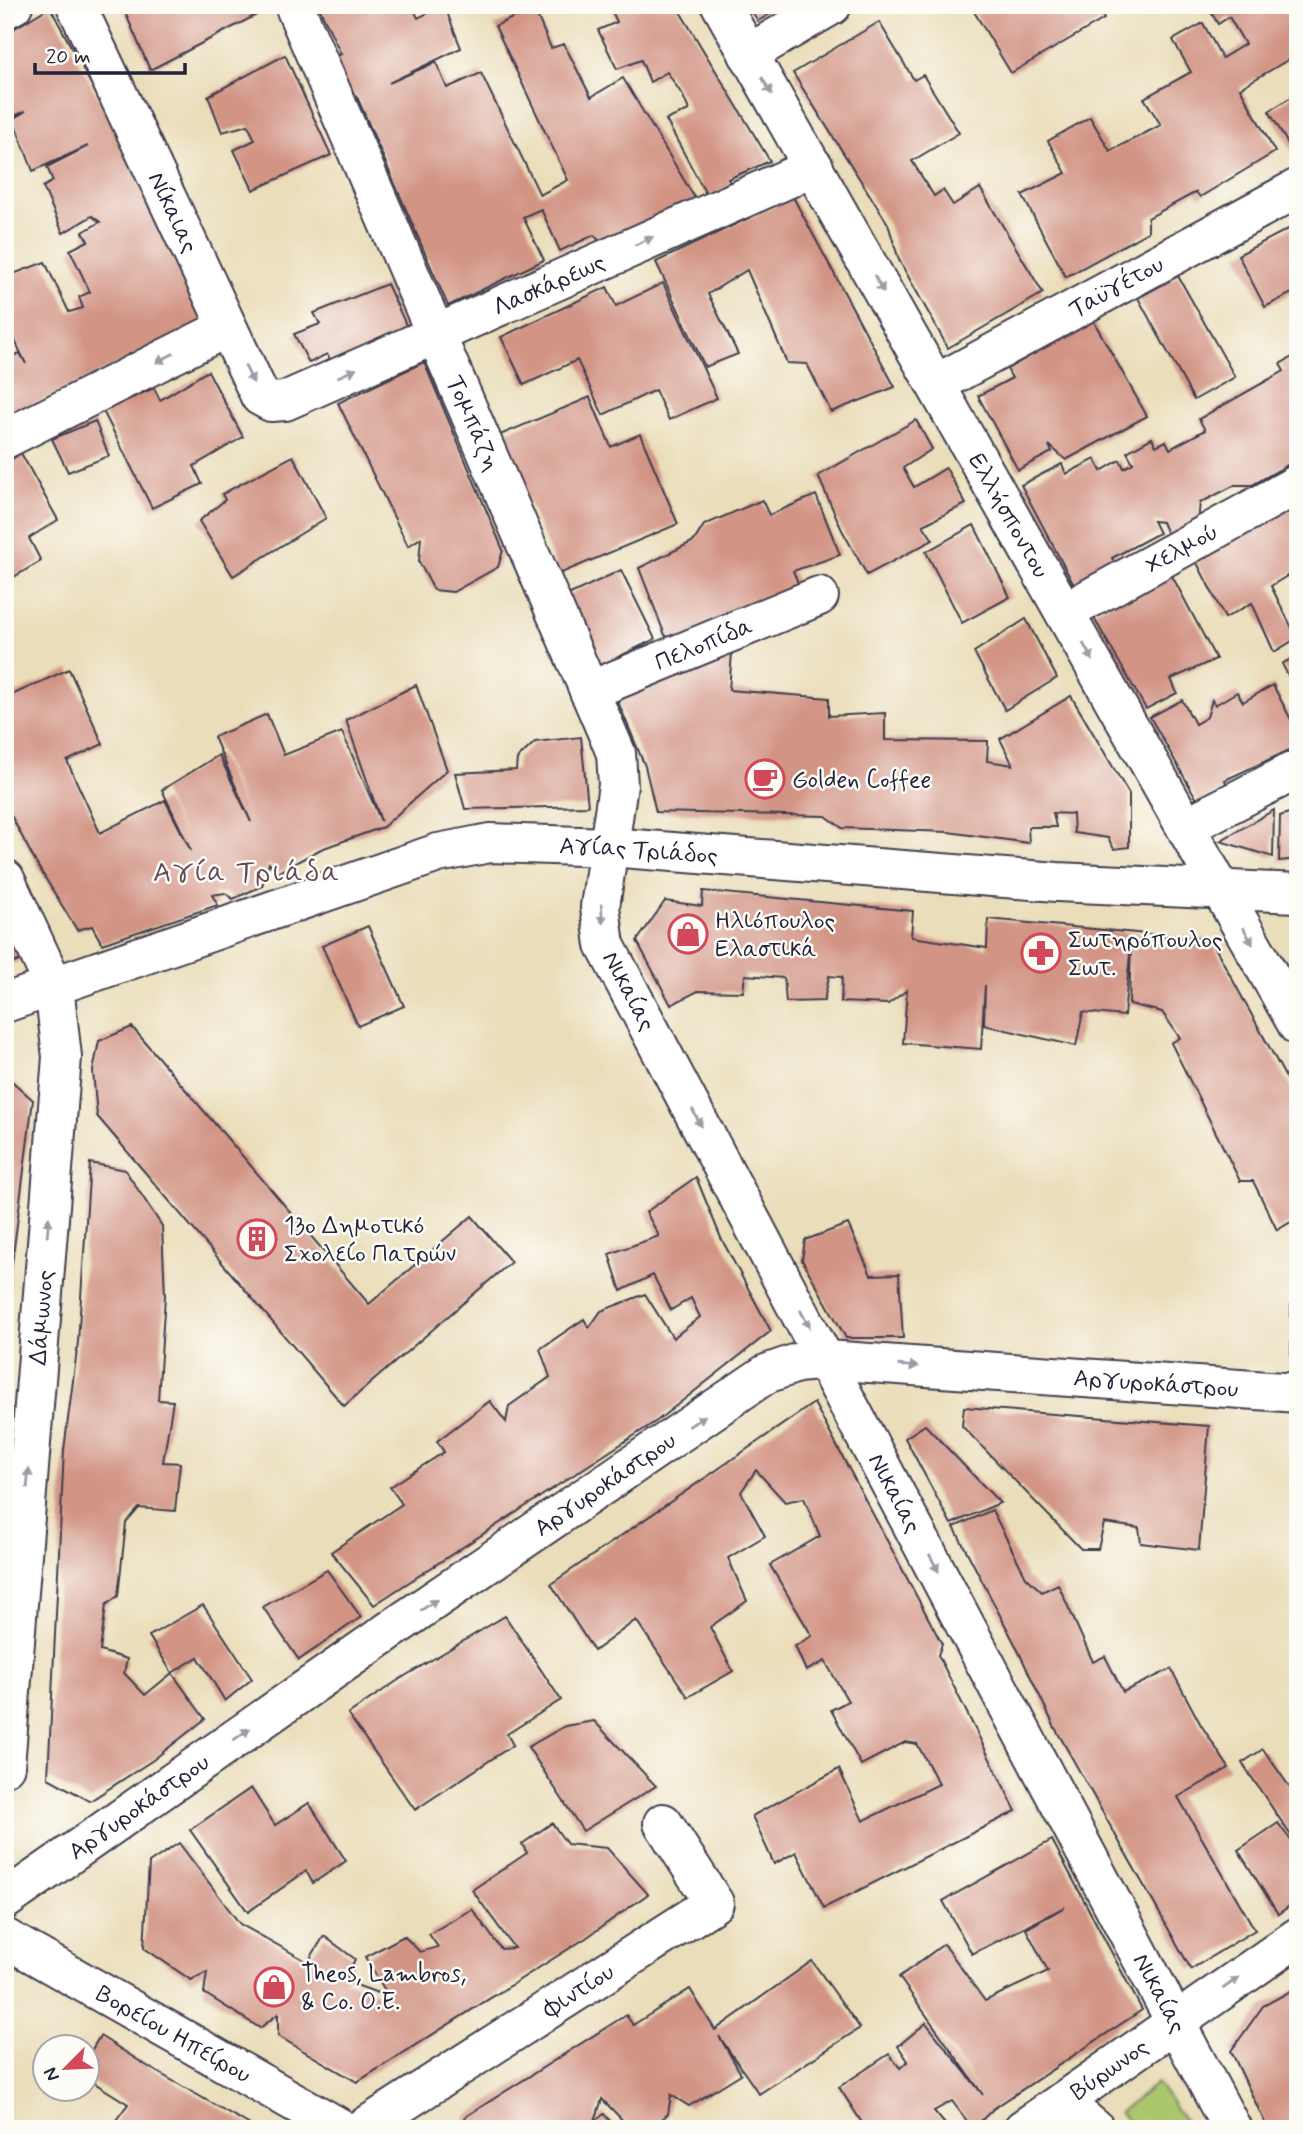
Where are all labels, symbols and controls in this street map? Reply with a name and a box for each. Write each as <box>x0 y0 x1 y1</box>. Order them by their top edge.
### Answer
scale bar <box>35 32 186 76</box>
text: 20 m <box>46 43 91 71</box>
one-way arrow <box>761 76 773 95</box>
street label: Νίκαιας <box>140 167 204 258</box>
one-way arrow <box>634 235 655 246</box>
street label: Λασκάρεως <box>488 247 610 324</box>
street label: Ταϋγέτου <box>1064 250 1170 326</box>
one-way arrow <box>873 274 885 293</box>
one-way arrow <box>155 353 175 364</box>
one-way arrow <box>244 364 255 384</box>
one-way arrow <box>337 367 357 379</box>
street label: Τομπάζη <box>438 371 507 476</box>
street label: Ελλήσποντου <box>960 448 1056 584</box>
street label: Χελμού <box>1141 517 1224 582</box>
street label: Πελοπίδα <box>651 611 758 679</box>
one-way arrow <box>1082 642 1094 662</box>
cafe icon: Golden Coffee <box>744 758 786 800</box>
place label: Golden Coffee <box>792 765 931 796</box>
street label: Αγίας Τριάδος <box>559 831 719 872</box>
district label: Αγία Τριάδα <box>153 855 341 892</box>
one-way arrow <box>597 903 608 925</box>
place label: Ηλιόπουλος Ελαστικά <box>715 906 835 965</box>
shop icon: Ηλιόπουλος Ελαστικά <box>667 913 709 955</box>
place label: Σωτηρόπουλος Σωτ. <box>1068 925 1222 984</box>
one-way arrow <box>1241 926 1253 946</box>
pharmacy icon: Σωτηρόπουλος Σωτ. <box>1020 932 1062 974</box>
street label: Νικαίας <box>594 946 662 1037</box>
one-way arrow <box>691 1109 703 1128</box>
place label: 13ο Δημοτικό Σχολείο Πατρών <box>284 1211 456 1270</box>
one-way arrow <box>43 1216 54 1238</box>
building icon: 13ο Δημοτικό Σχολείο Πατρών <box>236 1218 278 1260</box>
street label: Δάμωνος <box>23 1269 62 1366</box>
one-way arrow <box>799 1309 811 1329</box>
one-way arrow <box>897 1361 919 1372</box>
street label: Αργυροκάστρου <box>1072 1363 1240 1406</box>
one-way arrow <box>688 1415 707 1428</box>
street label: Αργυροκάστρου <box>529 1426 683 1544</box>
street label: Νικαίας <box>860 1448 928 1539</box>
one-way arrow <box>23 1467 34 1489</box>
one-way arrow <box>928 1554 940 1573</box>
one-way arrow <box>420 1598 438 1612</box>
one-way arrow <box>233 1727 251 1741</box>
street label: Αργυροκάστρου <box>63 1748 216 1868</box>
street label: Νικαίας <box>1125 1949 1192 2039</box>
street label: Φιντίου <box>537 1957 621 2026</box>
place label: Theos, Lambros, & Co. O.E. <box>301 1959 466 2018</box>
shop icon: Theos, Lambros, & Co. O.E. <box>253 1966 295 2008</box>
one-way arrow <box>1222 1977 1241 1990</box>
street label: Βορείου Ηπείρου <box>90 1979 256 2091</box>
north arrow <box>32 2032 102 2102</box>
street label: Βύρωνος <box>1065 2032 1155 2108</box>
text: N <box>38 2063 66 2085</box>

